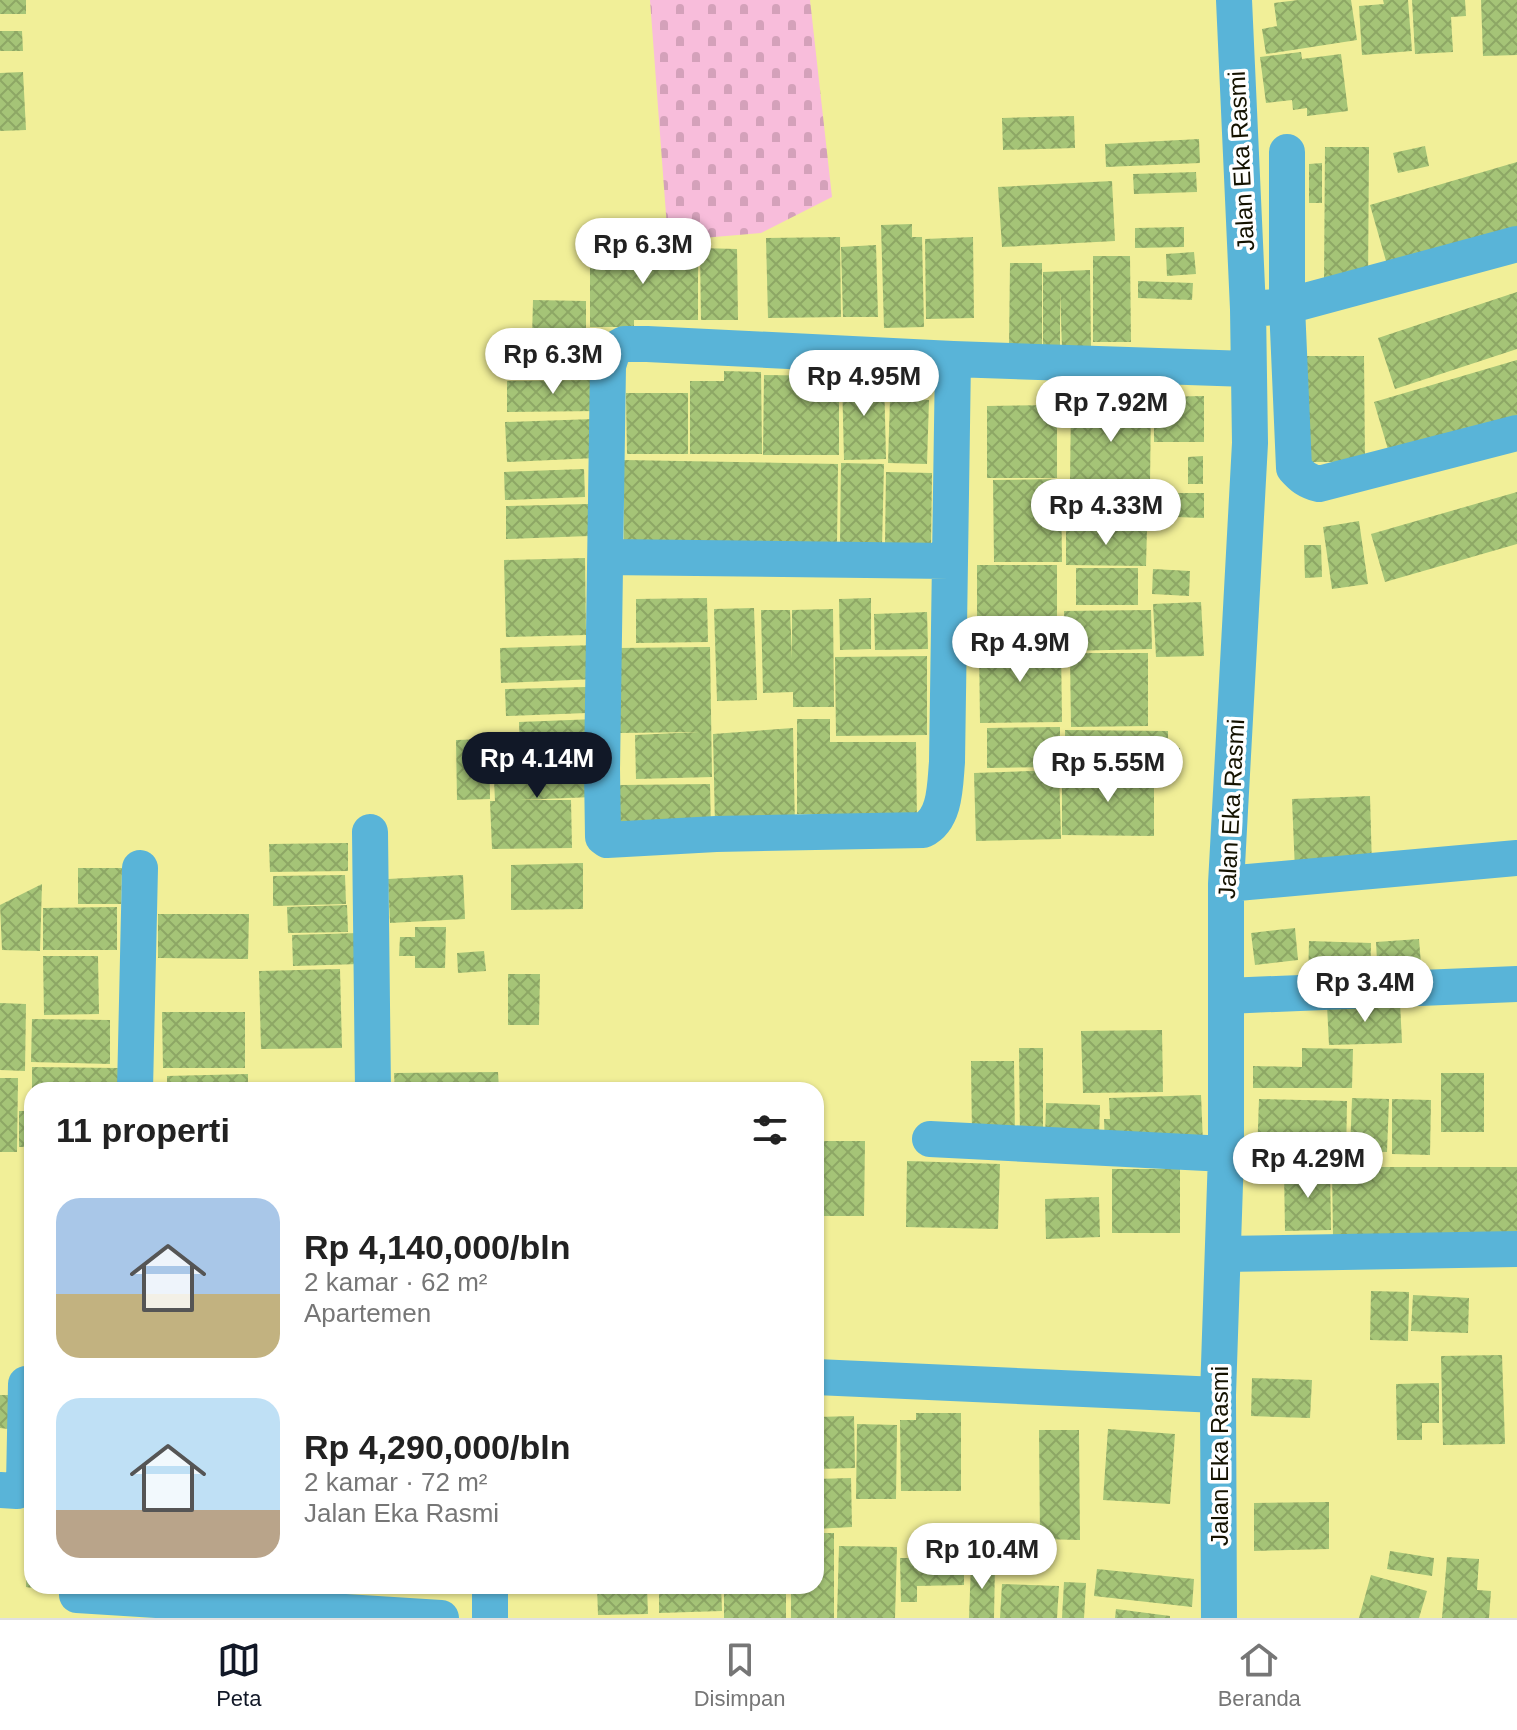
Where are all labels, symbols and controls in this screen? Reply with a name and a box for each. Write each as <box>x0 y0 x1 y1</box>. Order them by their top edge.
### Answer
street label: Jalan Eka Rasmi <box>1223 70 1259 252</box>
pin: Rp 6.3M <box>569 218 717 286</box>
text: Rp 6.3M <box>593 229 693 259</box>
pin: Rp 6.3M <box>479 328 627 396</box>
text: Rp 6.3M <box>503 339 603 369</box>
pin: Rp 4.95M <box>781 350 947 418</box>
text: Rp 4.95M <box>807 361 921 391</box>
pin: Rp 7.92M <box>1028 376 1194 444</box>
text: Rp 7.92M <box>1054 387 1168 417</box>
pin: Rp 4.33M <box>1023 479 1189 547</box>
text: Rp 4.33M <box>1049 490 1163 520</box>
pin: Rp 4.9M <box>946 616 1094 684</box>
text: Rp 4.9M <box>970 627 1070 657</box>
street label: Jalan Eka Rasmi <box>1213 718 1249 900</box>
pin: Rp 4.14M <box>454 732 620 800</box>
pin: Rp 5.55M <box>1025 736 1191 804</box>
text: Rp 4.14M <box>480 743 594 773</box>
text: Rp 5.55M <box>1051 747 1165 777</box>
pin: Rp 3.4M <box>1291 956 1439 1024</box>
text: Rp 3.4M <box>1315 967 1415 997</box>
icon: filters <box>748 1108 792 1152</box>
text: 11 properti <box>56 1111 230 1149</box>
pin: Rp 4.29M <box>1225 1132 1391 1200</box>
text: Rp 4.29M <box>1251 1143 1365 1173</box>
text: Rp 4,140,000/bln <box>304 1228 570 1266</box>
icon: home <box>120 1230 216 1326</box>
text: 2 kamar · 62 m² <box>304 1267 488 1297</box>
text: Apartemen <box>304 1298 431 1328</box>
street label: Jalan Eka Rasmi <box>1206 1366 1233 1546</box>
text: Rp 4,290,000/bln <box>304 1428 570 1466</box>
icon: home <box>120 1430 216 1526</box>
text: 2 kamar · 72 m² <box>304 1467 488 1497</box>
text: Jalan Eka Rasmi <box>304 1498 499 1528</box>
pin: Rp 10.4M <box>899 1523 1065 1591</box>
text: Rp 10.4M <box>925 1534 1039 1564</box>
tab: Peta <box>216 1638 261 1712</box>
tab: Disimpan <box>694 1638 785 1712</box>
tab: Beranda <box>1218 1638 1301 1712</box>

